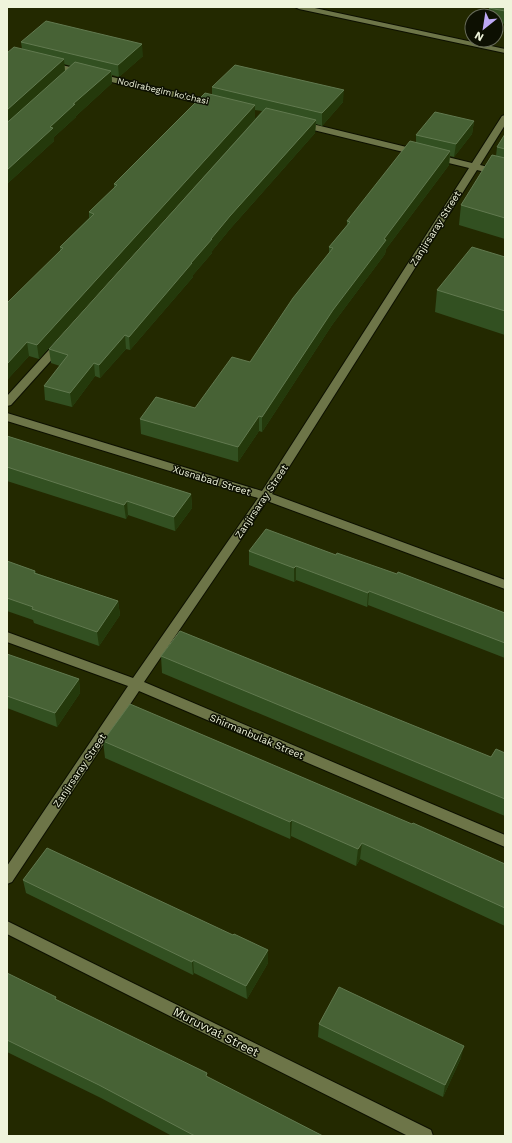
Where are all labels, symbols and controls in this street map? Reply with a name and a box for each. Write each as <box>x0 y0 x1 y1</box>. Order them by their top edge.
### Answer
north arrow <box>464 8 504 48</box>
text: N <box>472 29 486 44</box>
street label: Nodirabegim ko'chasi <box>116 76 210 106</box>
street label: Zanjirsaray Street <box>408 188 463 268</box>
street label: Zanjirsaray Street <box>233 462 290 540</box>
street label: Xusnabad Street <box>172 463 253 498</box>
street label: Shirmanbulak Street <box>208 712 306 762</box>
street label: Zanjirsaray Street <box>51 731 108 809</box>
street label: Muruvvat Street <box>171 1004 261 1060</box>

